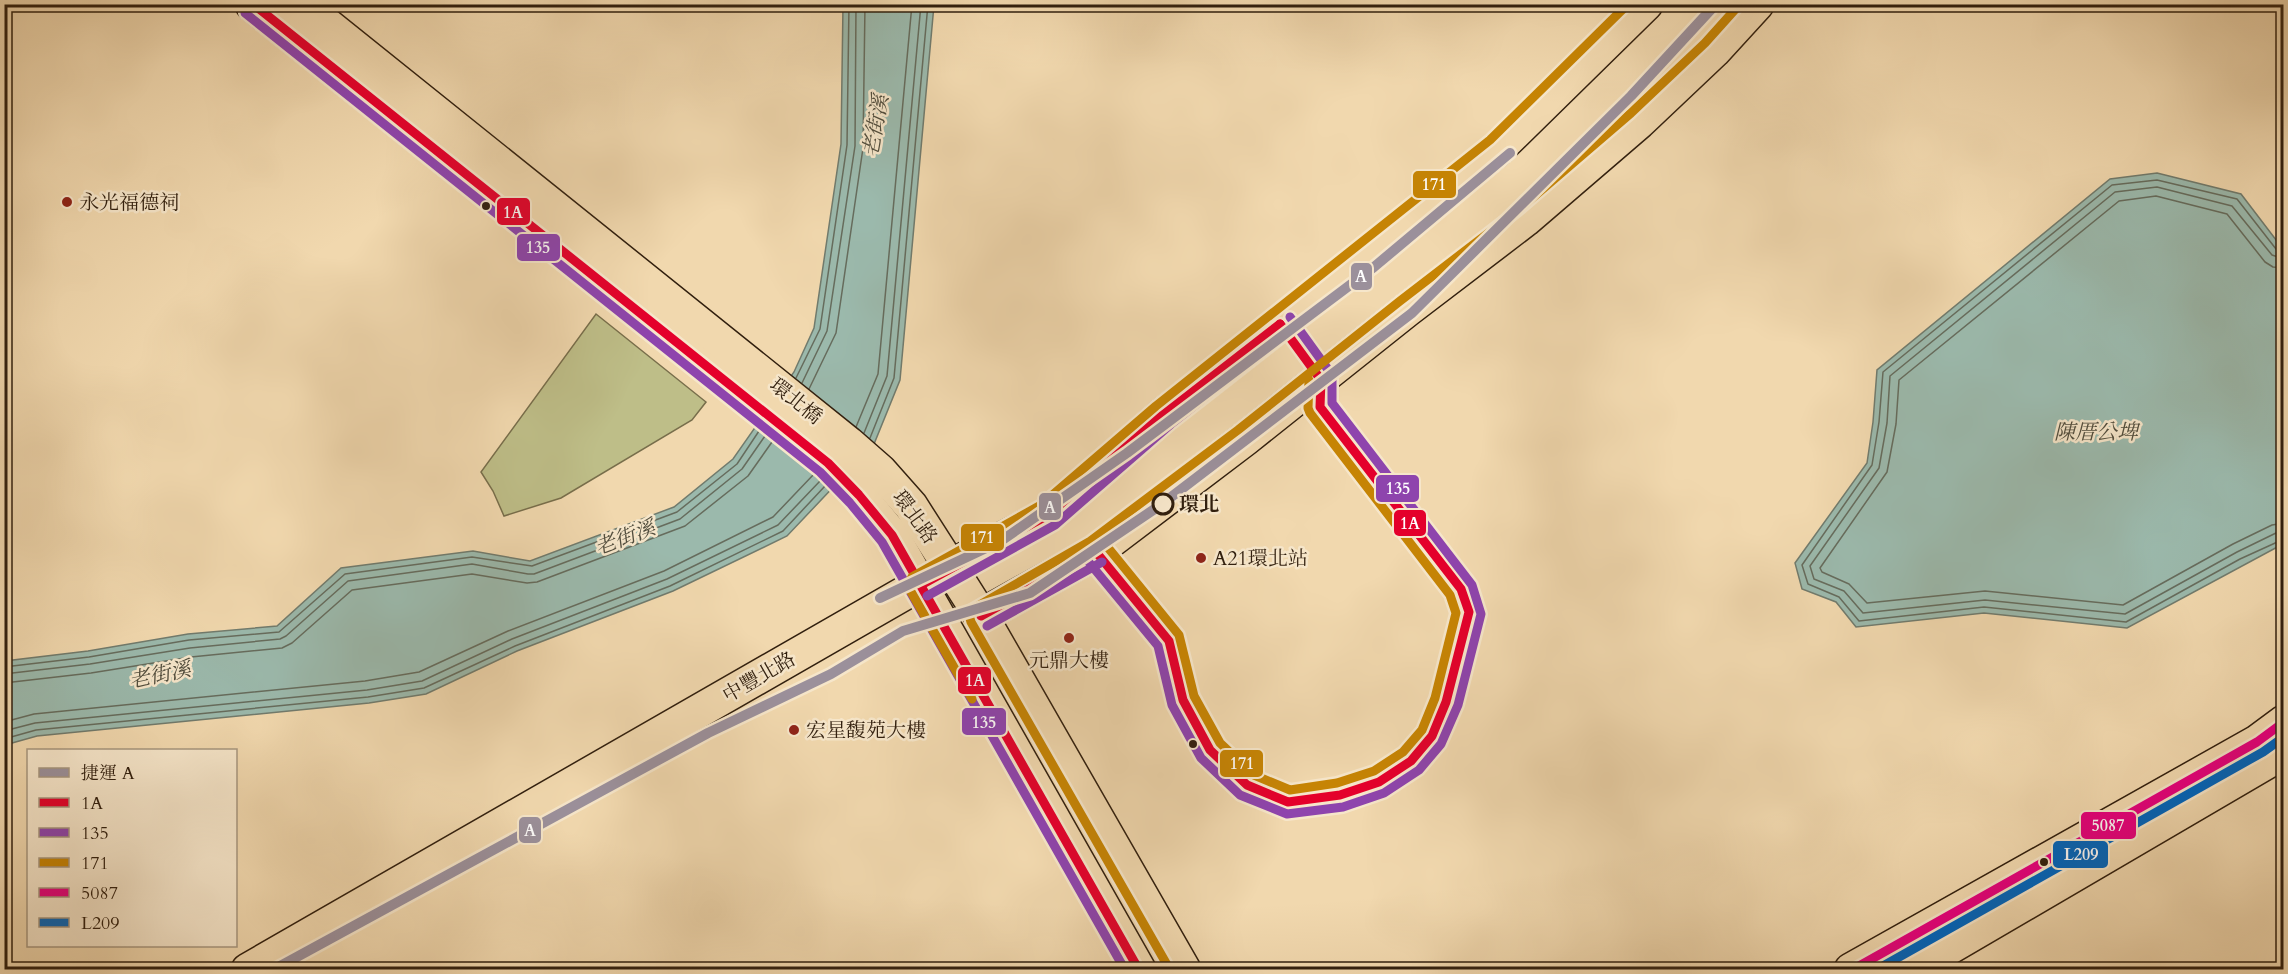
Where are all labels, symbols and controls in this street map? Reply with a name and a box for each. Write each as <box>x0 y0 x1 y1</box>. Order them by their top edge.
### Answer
water label: 老街溪 <box>856 90 896 160</box>
line badge: 171 <box>1412 170 1457 199</box>
text: 171 <box>1422 174 1446 196</box>
place label: 永光福德祠 <box>79 189 179 216</box>
marker: 永光福德祠 <box>60 195 74 209</box>
line badge: 1A <box>496 197 531 226</box>
unlabelled marker <box>480 200 492 212</box>
text: 1A <box>503 202 523 224</box>
line badge: 135 <box>516 233 561 262</box>
text: 135 <box>526 237 550 259</box>
line badge: A <box>1350 262 1373 291</box>
text: A <box>1355 266 1367 288</box>
street label: 環北橋 <box>764 372 828 430</box>
water label: 陳厝公埤 <box>2054 418 2141 447</box>
line badge: 135 <box>1375 474 1420 503</box>
text: 135 <box>1386 478 1410 500</box>
street label: 環北路 <box>886 485 944 549</box>
place label: 環北 <box>1179 491 1219 518</box>
line badge: A <box>1038 492 1062 521</box>
marker: 環北 <box>1152 493 1174 515</box>
text: A <box>1044 497 1056 519</box>
line badge: 1A <box>1393 509 1427 537</box>
water label: 老街溪 <box>590 512 661 563</box>
text: 1A <box>1400 513 1420 535</box>
line badge: 171 <box>960 523 1005 552</box>
text: 171 <box>970 527 994 549</box>
place label: A21環北站 <box>1213 545 1308 572</box>
marker: A21環北站 <box>1194 551 1208 565</box>
marker: 元鼎大樓 <box>1062 631 1076 645</box>
street label: 中豐北路 <box>718 645 800 709</box>
place label: 元鼎大樓 <box>1029 647 1109 674</box>
water label: 老街溪 <box>126 654 196 696</box>
line badge: 1A <box>957 666 992 695</box>
text: 1A <box>965 670 985 692</box>
line badge: 135 <box>961 707 1007 736</box>
text: 135 <box>972 712 996 734</box>
place label: 宏星馥苑大樓 <box>806 717 926 744</box>
marker: 宏星馥苑大樓 <box>787 723 801 737</box>
unlabelled marker <box>1187 738 1199 750</box>
legend <box>27 749 237 947</box>
line badge: 171 <box>1219 749 1264 778</box>
text: 171 <box>1230 753 1254 775</box>
text: 捷運 A <box>81 761 135 786</box>
text: 1A <box>81 791 103 816</box>
line badge: 5087 <box>2080 811 2137 840</box>
text: 5087 <box>2092 815 2124 837</box>
line badge: A <box>518 816 542 844</box>
text: A <box>524 820 536 842</box>
text: 135 <box>81 821 109 846</box>
line badge: L209 <box>2052 840 2109 869</box>
text: L209 <box>2064 844 2098 866</box>
text: 171 <box>81 851 109 876</box>
unlabelled marker <box>2038 856 2050 868</box>
text: 5087 <box>81 881 118 906</box>
text: L209 <box>81 911 120 936</box>

